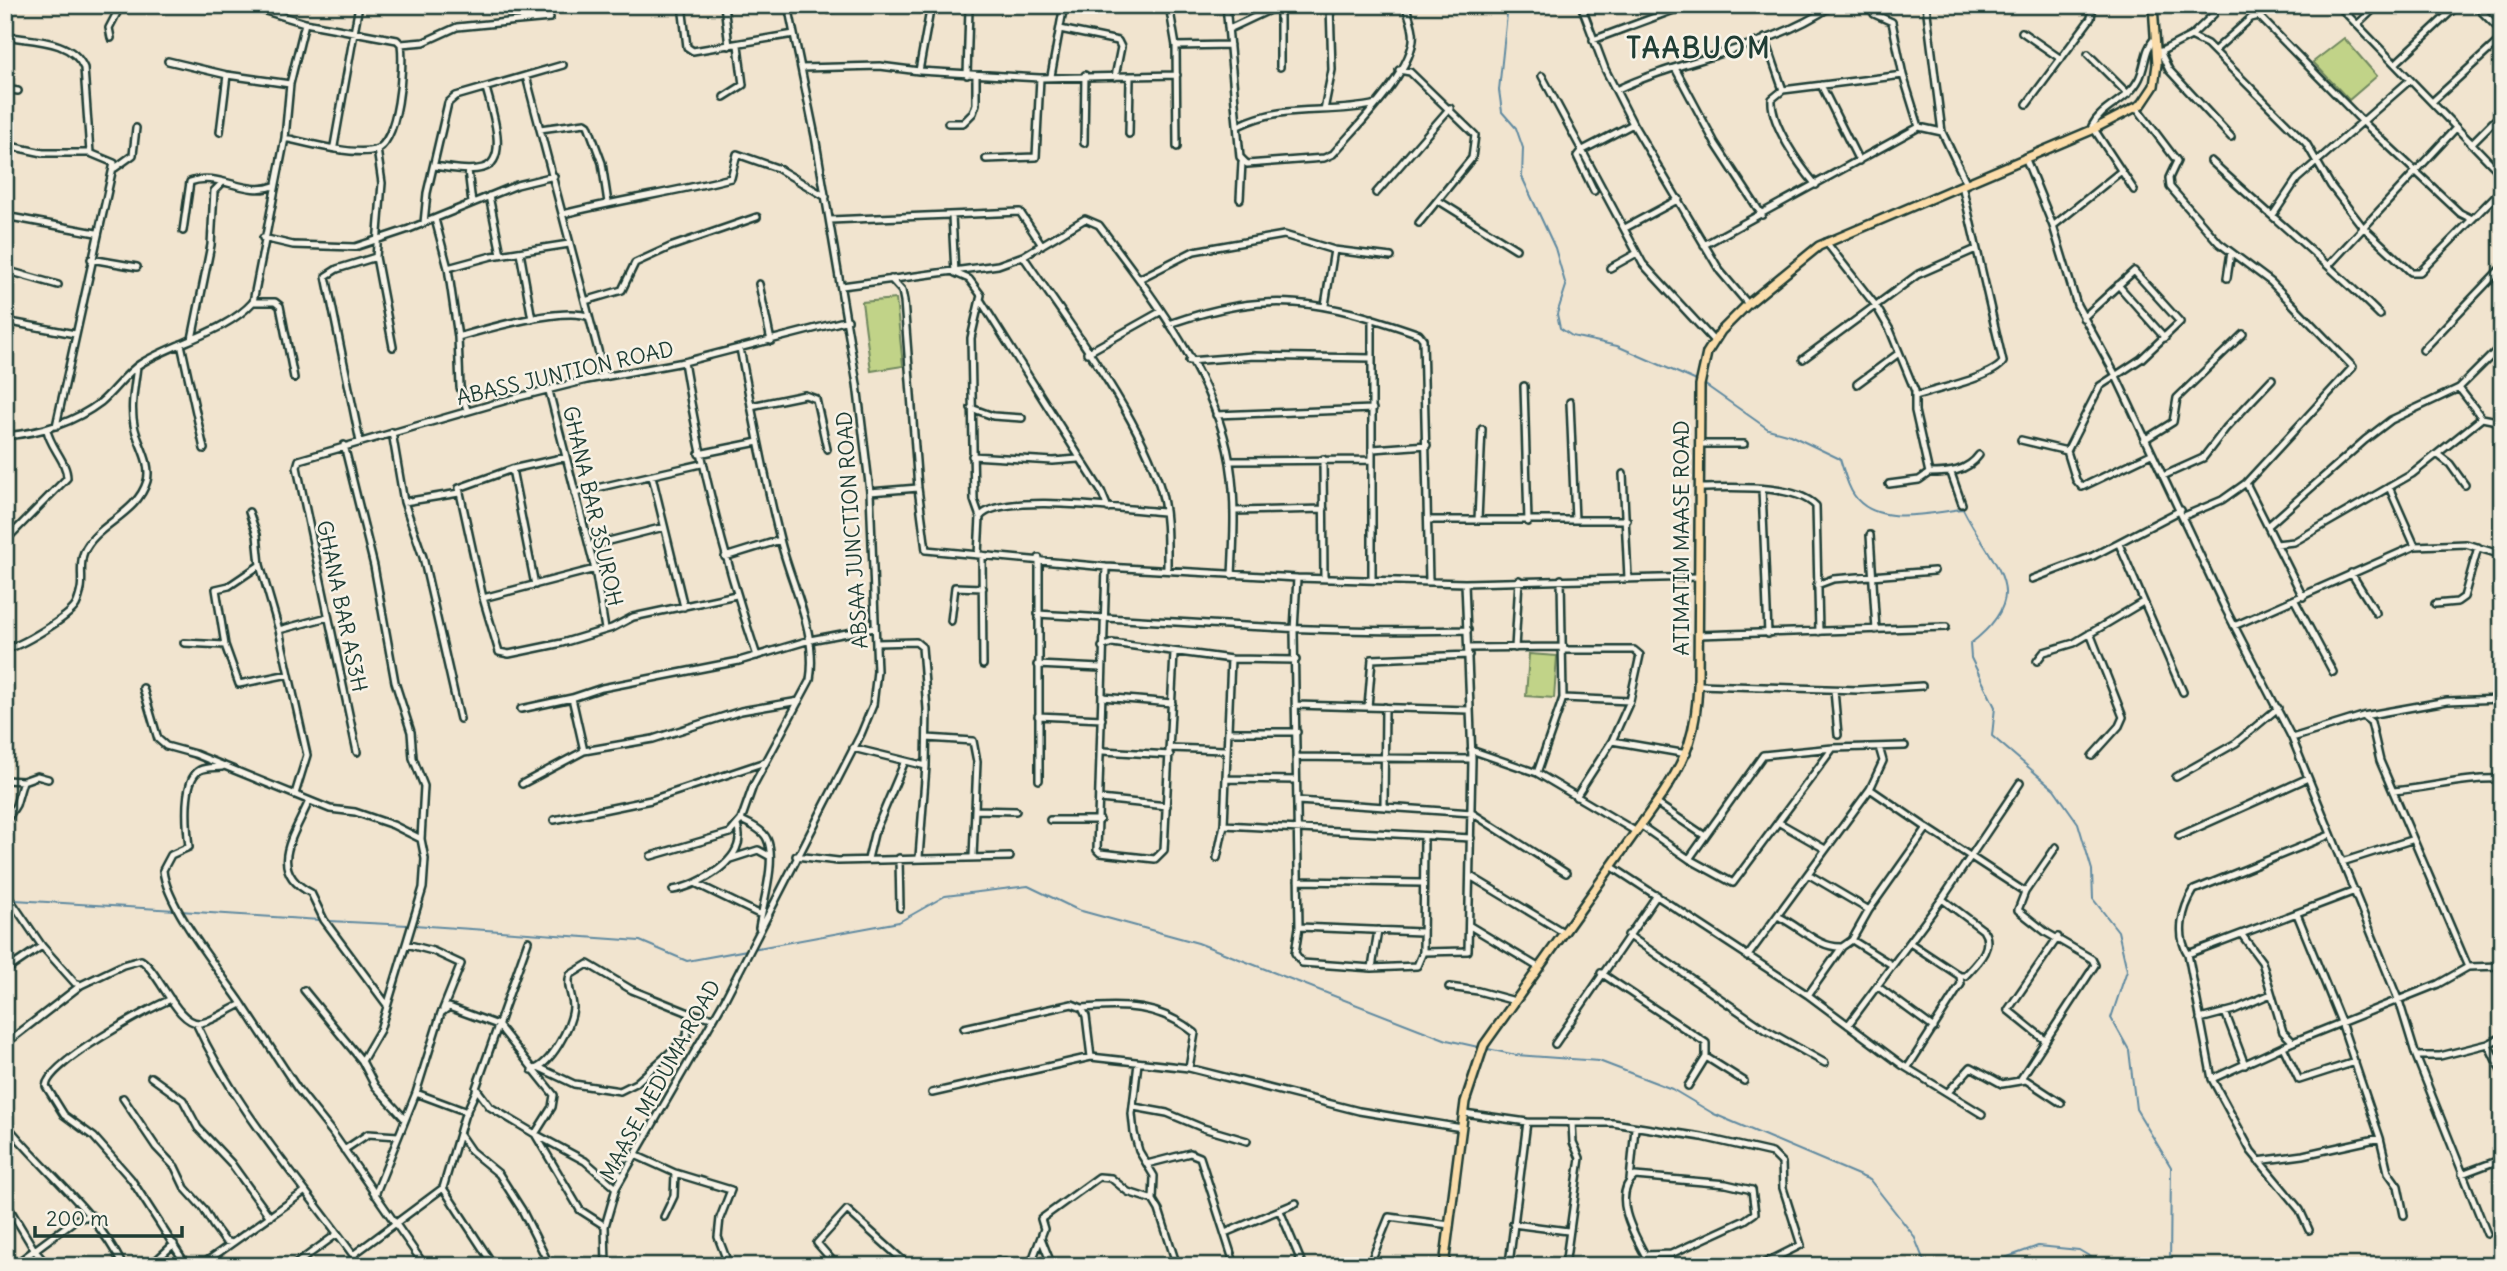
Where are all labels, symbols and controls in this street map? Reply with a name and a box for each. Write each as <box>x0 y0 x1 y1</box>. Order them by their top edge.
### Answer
district label: TAABUOM <box>1626 30 1772 66</box>
street label: ABASS JUNTION ROAD <box>454 335 676 411</box>
street label: GHANA BAR 3SUROH <box>557 403 629 609</box>
street label: ABSAA JUNCTION ROAD <box>830 410 874 650</box>
street label: ATIMATIM MAASE ROAD <box>1668 420 1695 656</box>
street label: GHANA BAR AS3H <box>311 518 373 694</box>
street label: MAASE MEDUMA ROAD <box>594 975 726 1185</box>
scale bar <box>35 1194 182 1238</box>
text: 200 m <box>46 1205 109 1232</box>

